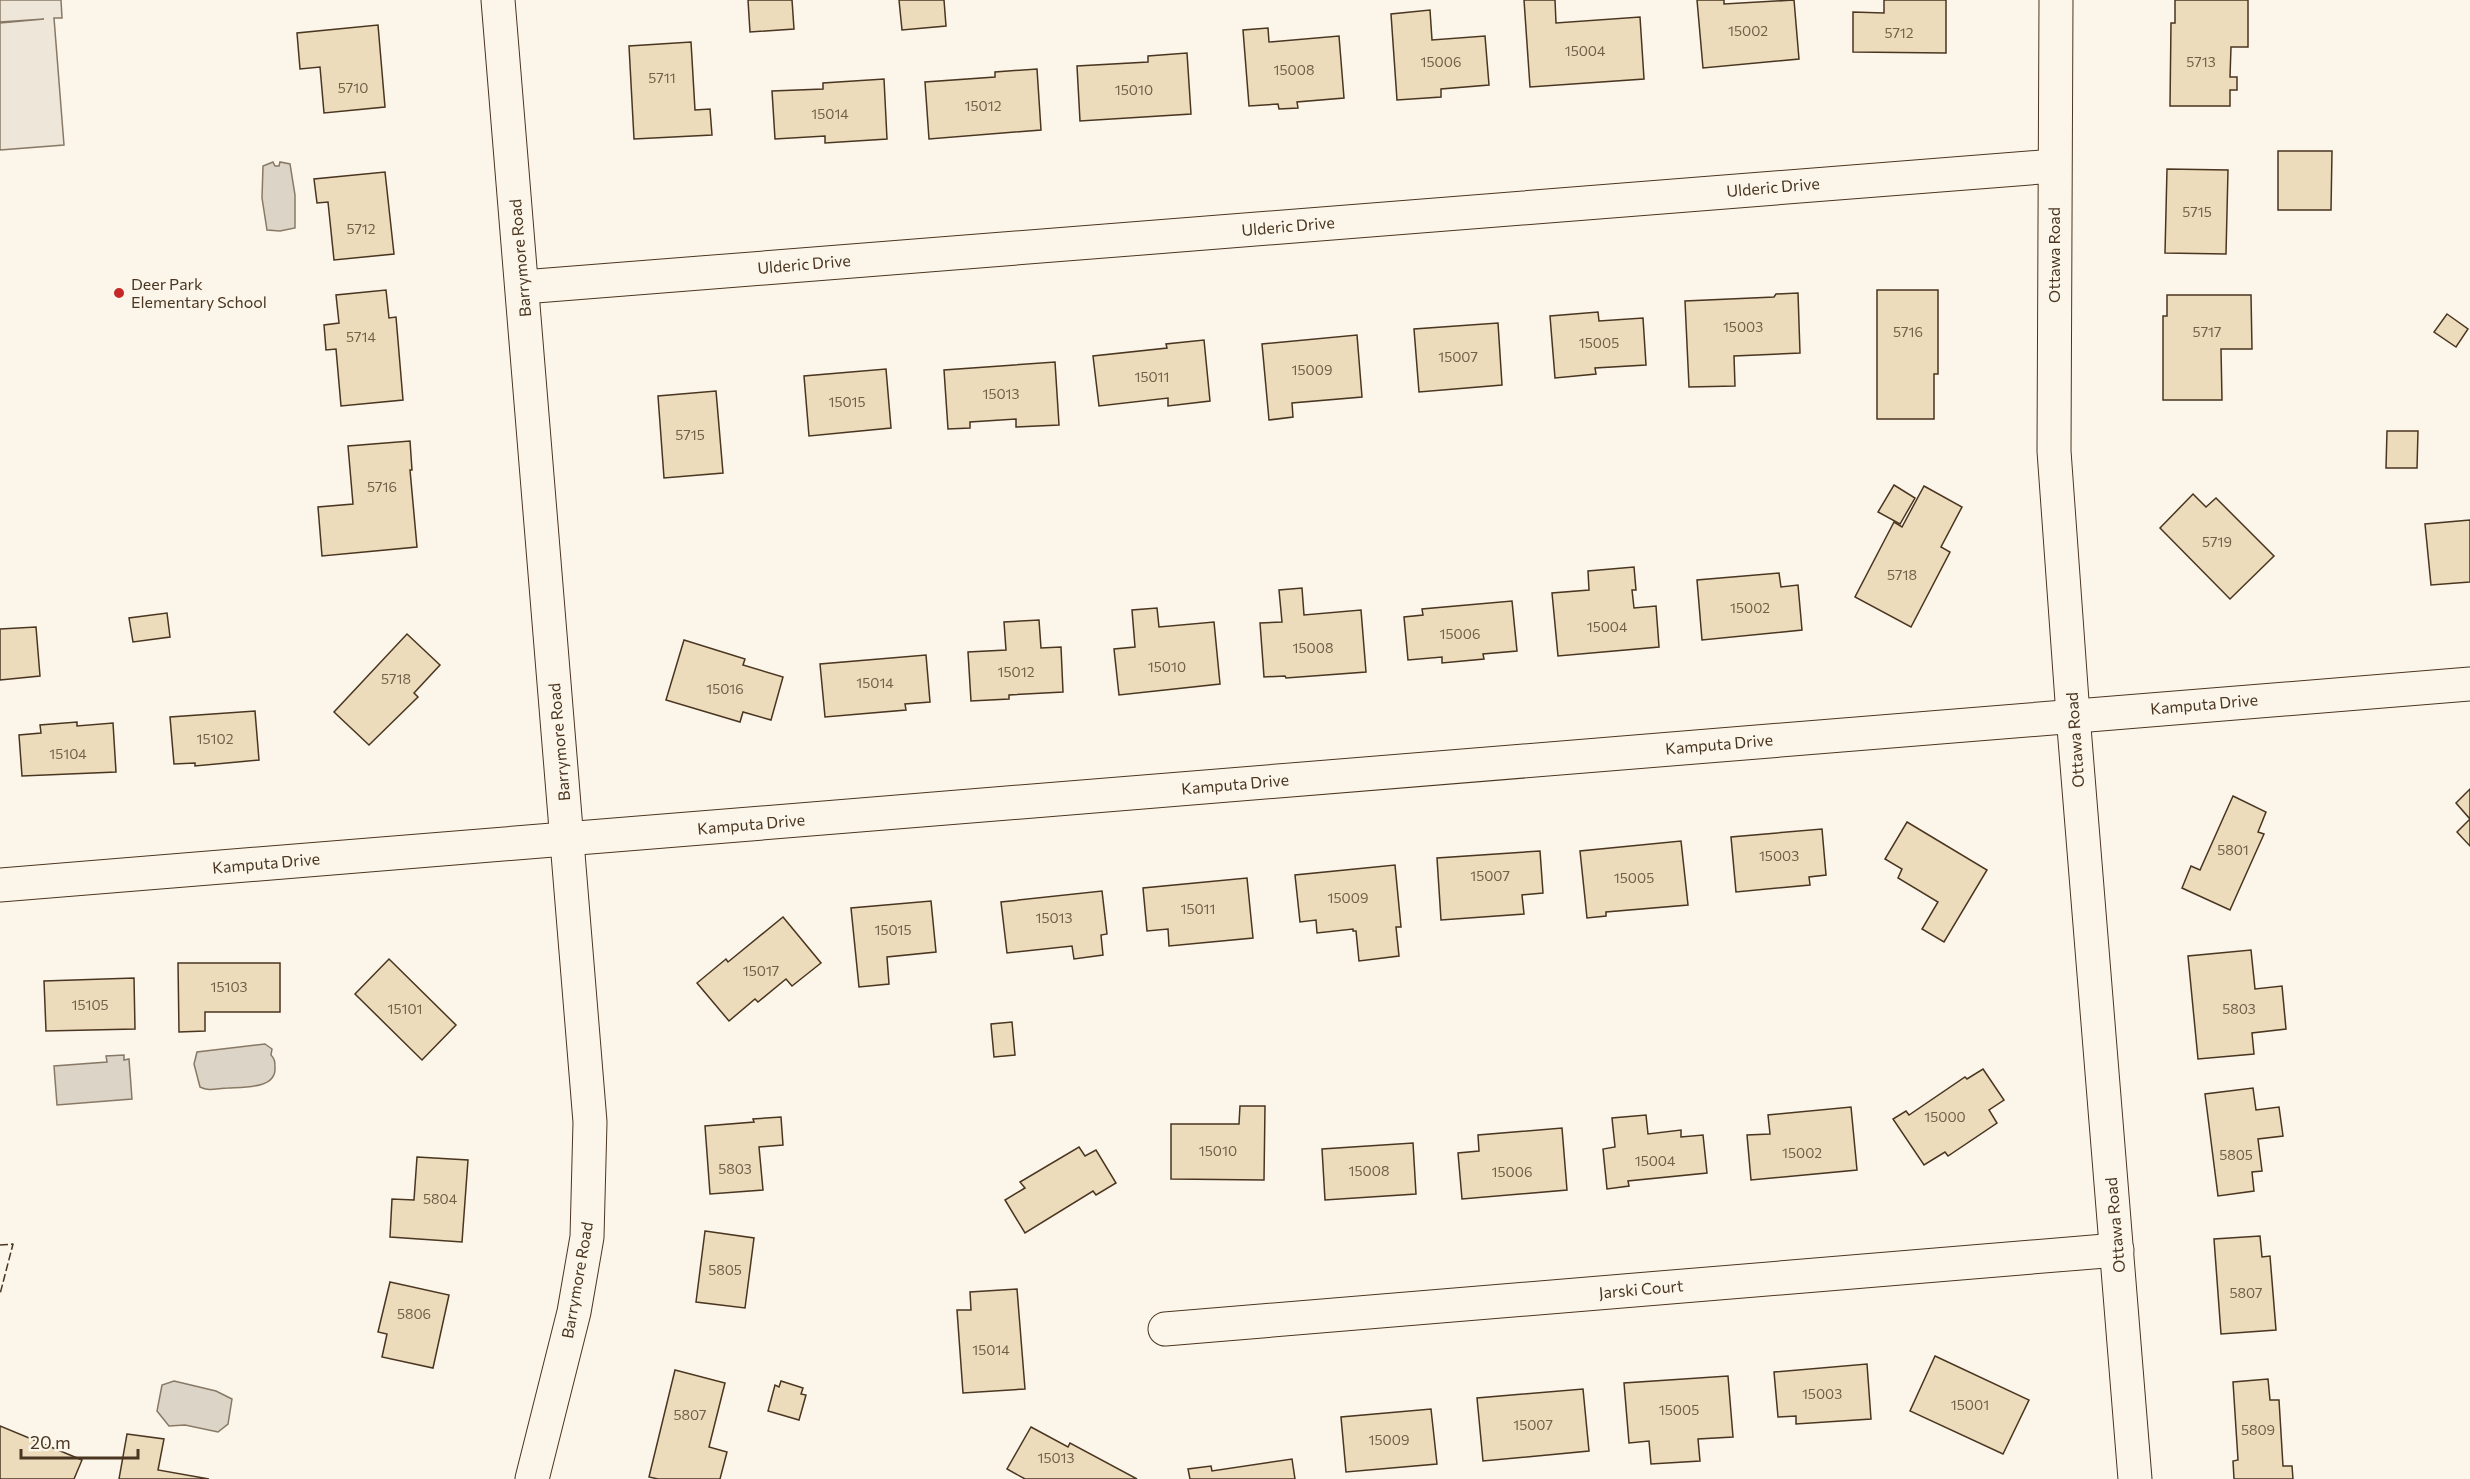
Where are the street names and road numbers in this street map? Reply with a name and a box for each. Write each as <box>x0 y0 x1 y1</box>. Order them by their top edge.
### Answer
street label: Ulderic Drive <box>1726 173 1820 200</box>
street label: Barrymore Road <box>505 198 534 318</box>
street label: Ottawa Road <box>2044 207 2063 303</box>
street label: Ulderic Drive <box>1241 212 1335 239</box>
street label: Ulderic Drive <box>757 250 851 277</box>
street label: Barrymore Road <box>544 682 573 802</box>
street label: Kamputa Drive <box>2149 689 2259 718</box>
street label: Ottawa Road <box>2062 692 2087 788</box>
street label: Kamputa Drive <box>1664 729 1774 758</box>
street label: Kamputa Drive <box>1180 769 1290 798</box>
street label: Kamputa Drive <box>696 809 806 838</box>
street label: Kamputa Drive <box>211 848 321 877</box>
street label: Ottawa Road <box>2101 1176 2128 1274</box>
street label: Barrymore Road <box>557 1220 596 1340</box>
street label: Jarski Court <box>1598 1275 1684 1302</box>

